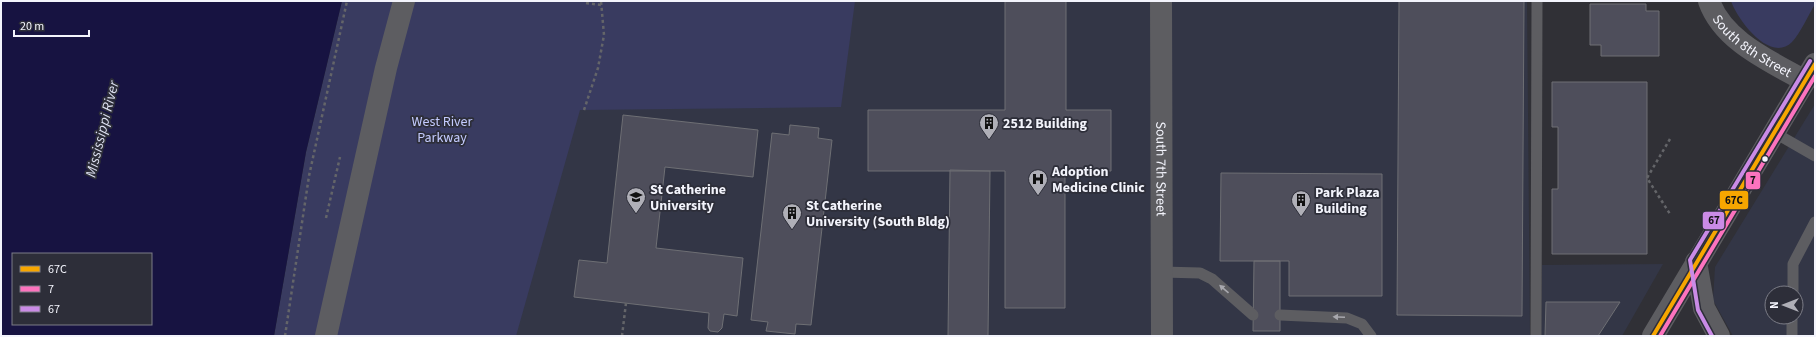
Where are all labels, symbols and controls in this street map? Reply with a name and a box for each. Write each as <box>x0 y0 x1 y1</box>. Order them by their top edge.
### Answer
street label: South 8th Street <box>1707 11 1795 83</box>
scale bar <box>14 12 89 38</box>
text: 20 m <box>20 18 44 35</box>
water label: Mississippi River <box>80 78 125 180</box>
park label: West River Parkway <box>412 112 473 148</box>
building icon: 2512 Building <box>978 112 1000 140</box>
place label: 2512 Building <box>1003 114 1088 134</box>
street label: South 7th Street <box>1150 121 1171 217</box>
unlabelled marker <box>1760 154 1770 164</box>
place label: Adoption Medicine Clinic <box>1051 162 1145 198</box>
hospital icon: Adoption Medicine Clinic <box>1027 168 1049 196</box>
line badge: 7 <box>1745 171 1761 190</box>
text: 7 <box>1750 173 1756 188</box>
place label: St Catherine University <box>650 180 726 216</box>
place label: Park Plaza Building <box>1315 183 1380 219</box>
school or university icon: St Catherine University <box>625 186 647 214</box>
building icon: Park Plaza Building <box>1290 189 1312 217</box>
line badge: 67C <box>1719 190 1749 210</box>
text: 67C <box>1725 193 1744 208</box>
place label: St Catherine University (South Bldg) <box>806 196 950 232</box>
building icon: St Catherine University (South Bldg) <box>781 202 803 230</box>
line badge: 67 <box>1702 211 1725 230</box>
text: 67 <box>1708 213 1720 228</box>
legend <box>12 253 152 325</box>
text: 67C <box>48 261 67 278</box>
text: 7 <box>48 281 54 298</box>
one-way arrow <box>1218 285 1229 294</box>
north arrow <box>1764 285 1804 325</box>
text: 67 <box>48 301 60 318</box>
text: N <box>1767 301 1782 309</box>
one-way arrow <box>1333 314 1345 321</box>

